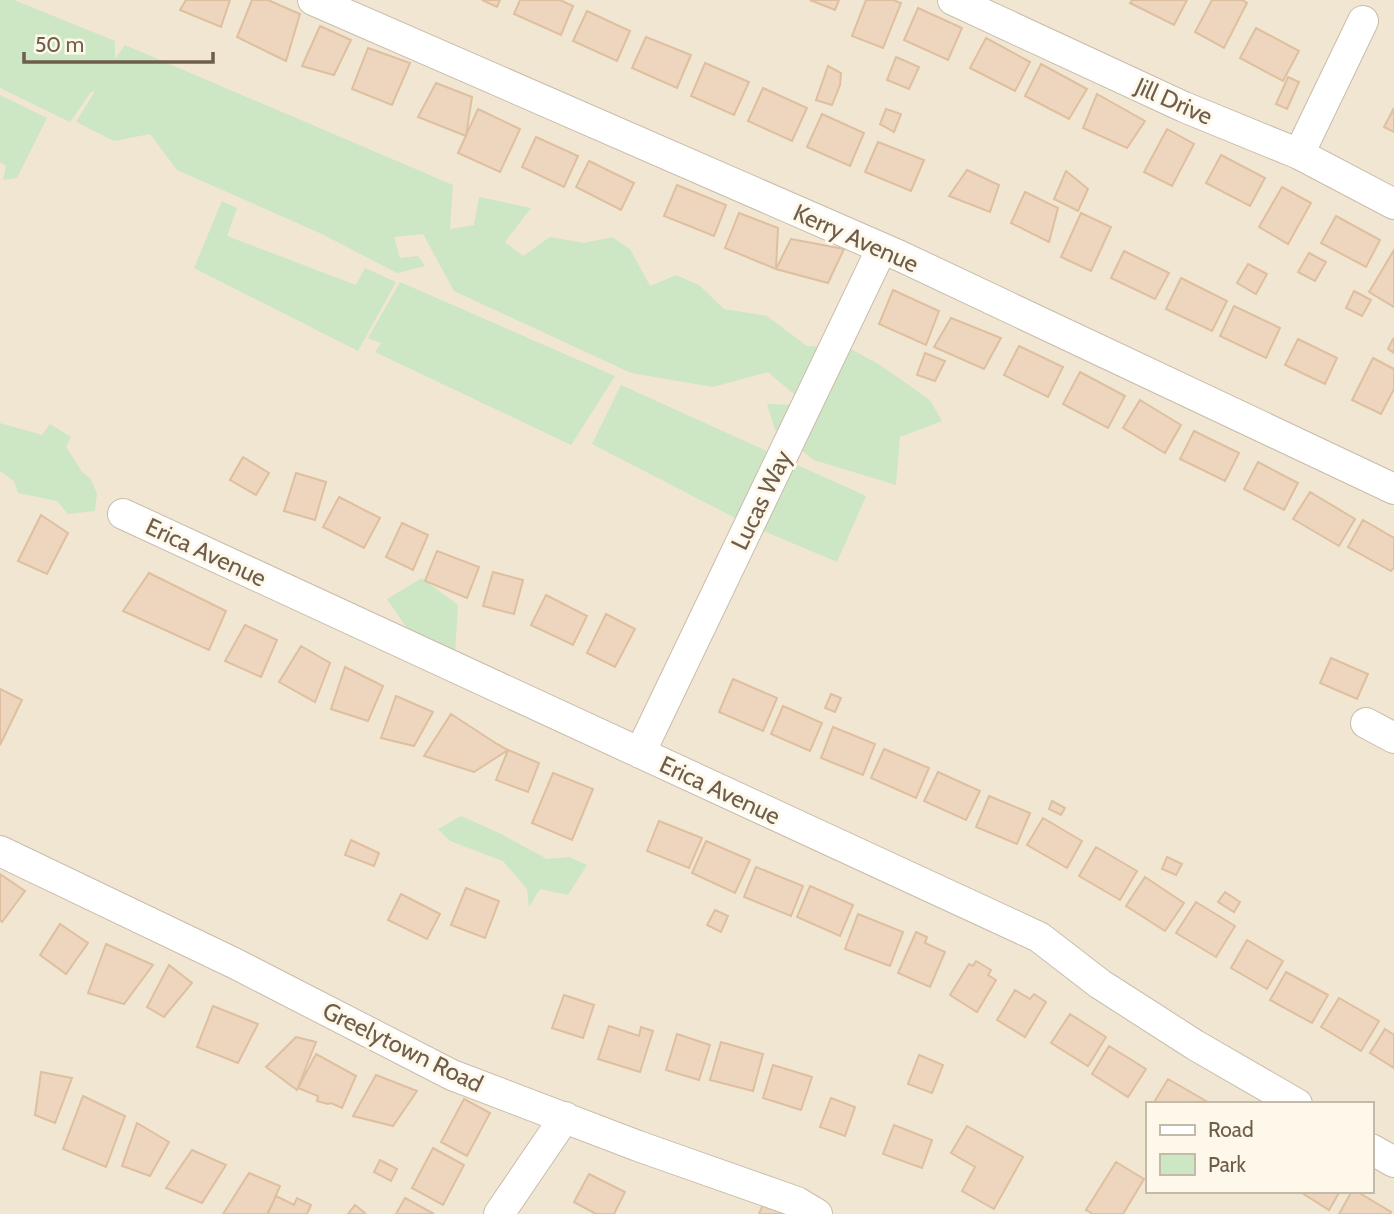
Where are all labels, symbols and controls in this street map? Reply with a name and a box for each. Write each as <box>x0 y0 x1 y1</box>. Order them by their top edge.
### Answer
scale bar <box>24 21 214 65</box>
text: 50 m <box>35 32 84 57</box>
street label: Jill Drive <box>1130 71 1217 131</box>
street label: Kerry Avenue <box>789 198 923 278</box>
street label: Lucas Way <box>724 446 798 554</box>
street label: Erica Avenue <box>141 511 271 593</box>
street label: Erica Avenue <box>655 749 785 831</box>
street label: Greelytown Road <box>318 996 488 1098</box>
legend <box>1146 1102 1373 1193</box>
text: Road <box>1208 1117 1254 1142</box>
text: Park <box>1208 1152 1246 1177</box>

